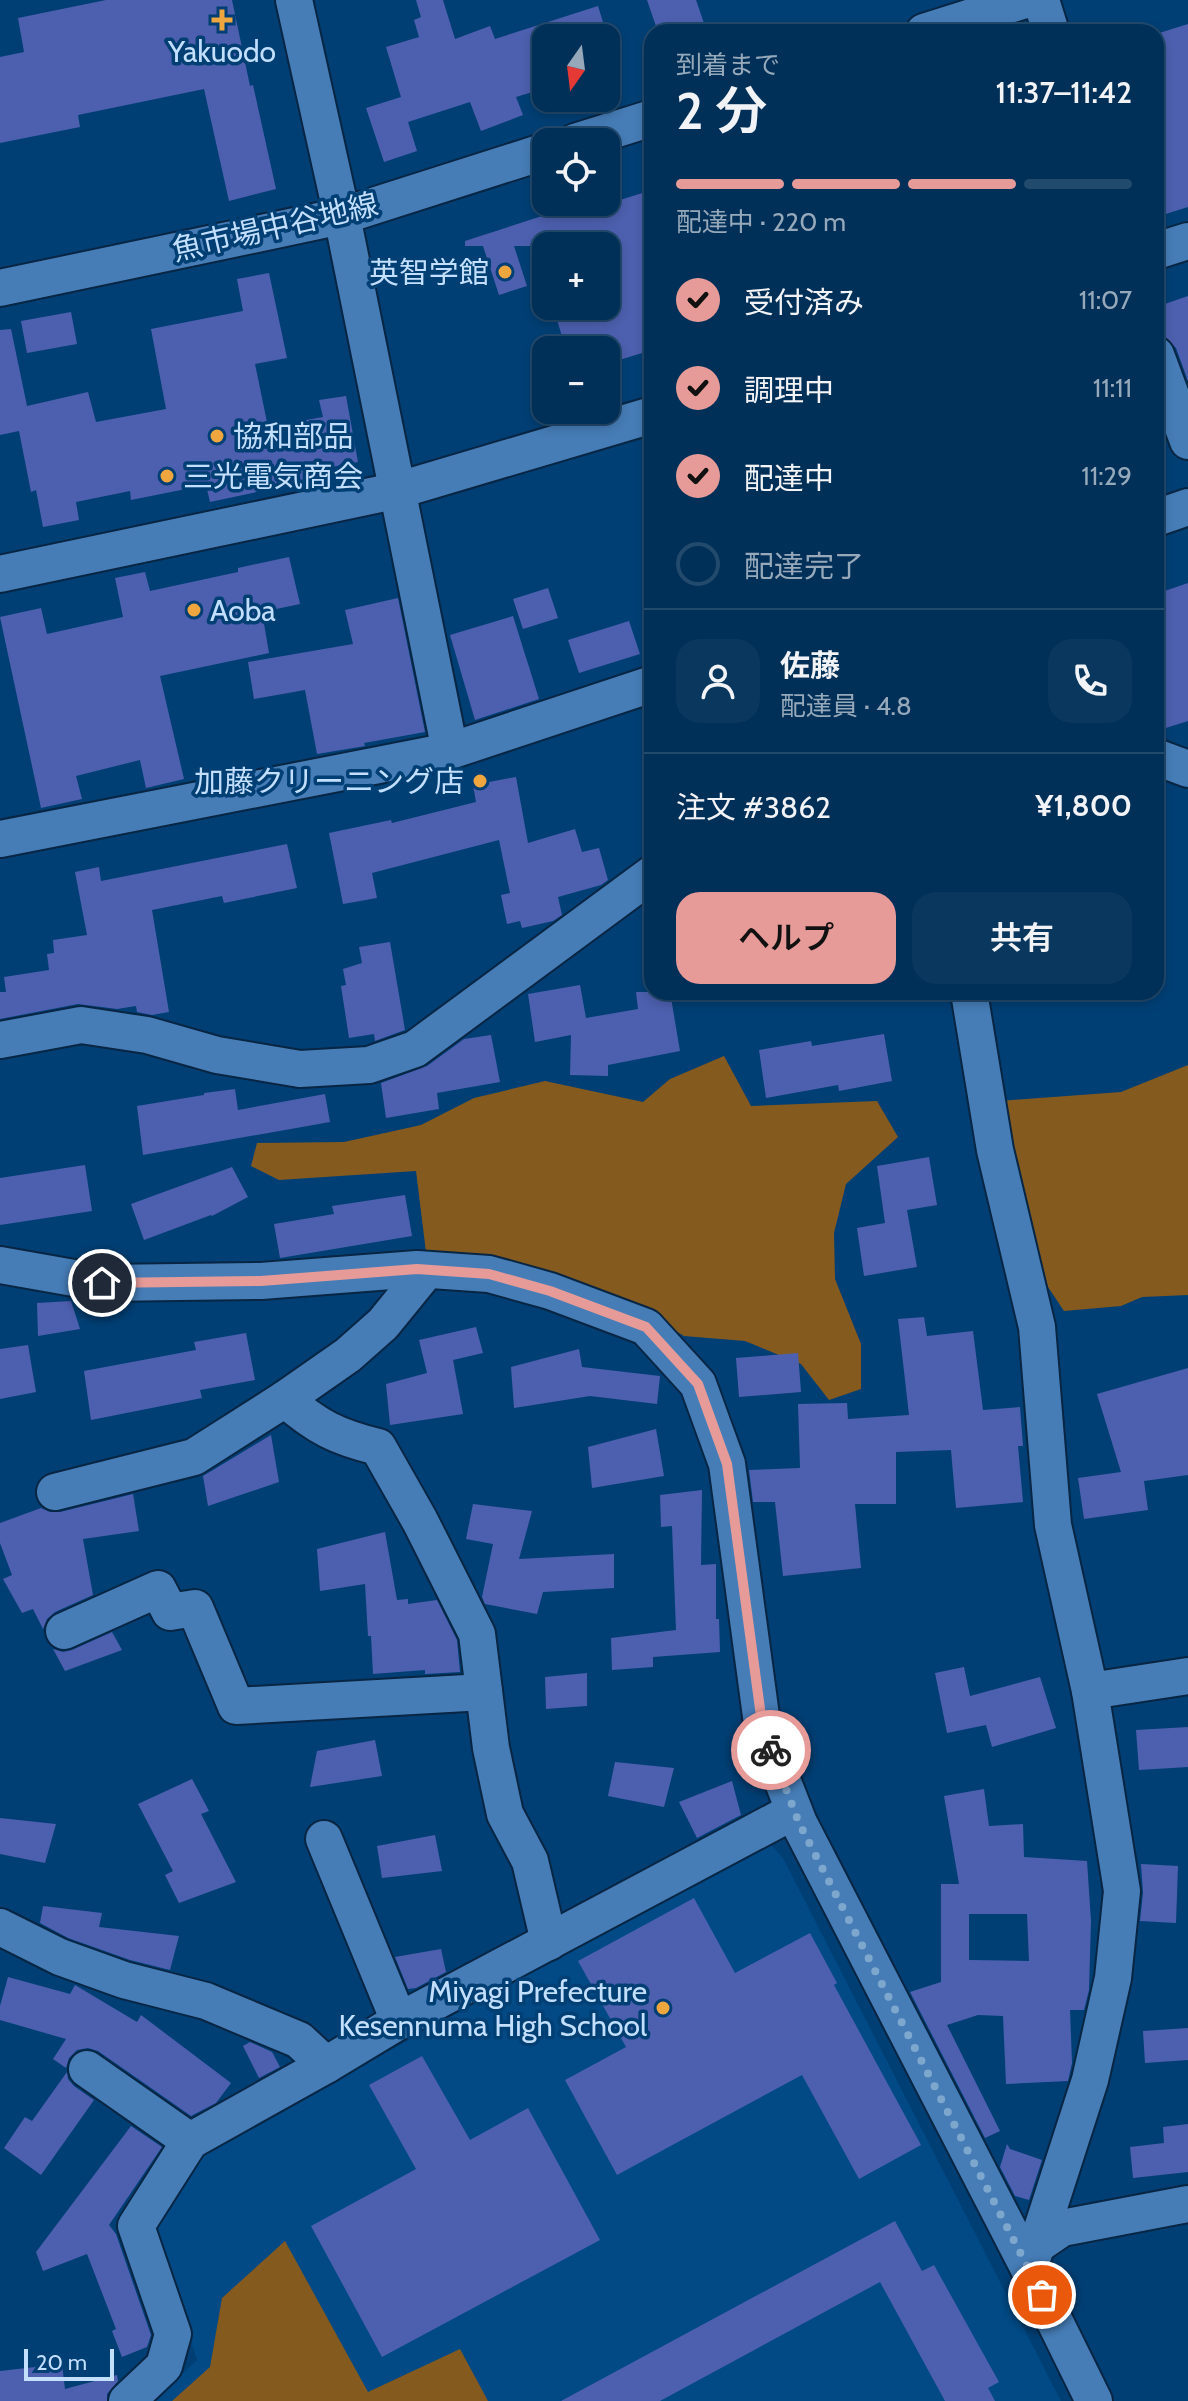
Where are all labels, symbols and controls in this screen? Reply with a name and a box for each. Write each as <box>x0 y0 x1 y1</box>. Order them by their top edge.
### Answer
marker: Yakuodo <box>213 11 231 29</box>
north arrow <box>532 24 620 112</box>
map controls <box>532 24 620 424</box>
place label: Yakuodo <box>167 33 276 70</box>
text: 到着まで <box>676 49 780 81</box>
text: 11:37–11:42 <box>996 74 1132 111</box>
text: 2 分 <box>676 79 767 142</box>
button: locate <box>532 128 620 216</box>
street label: 魚市場中谷地線 <box>169 185 381 269</box>
text: 配達中 · 220 m <box>676 206 846 238</box>
button: + <box>532 232 620 320</box>
place label: 英智学館 <box>369 254 489 291</box>
marker: 英智学館 <box>496 263 514 281</box>
icon: check <box>676 278 720 322</box>
text: 受付済み <box>744 284 864 321</box>
text: 11:07 <box>1079 284 1132 316</box>
button: − <box>532 336 620 424</box>
icon: check <box>676 366 720 410</box>
text: 調理中 <box>744 372 834 409</box>
text: 11:11 <box>1093 372 1132 404</box>
place label: 協和部品 <box>233 418 353 455</box>
marker: 協和部品 <box>208 427 226 445</box>
icon: check <box>676 454 720 498</box>
place label: 三光電気商会 <box>183 458 363 495</box>
text: 配達中 <box>744 460 834 497</box>
text: 11:29 <box>1081 460 1132 492</box>
marker: 三光電気商会 <box>158 467 176 485</box>
text: 配達完了 <box>744 548 864 585</box>
place label: Aoba <box>210 592 276 629</box>
marker: Aoba <box>185 601 203 619</box>
button: person <box>676 639 760 723</box>
button: phone <box>1048 639 1132 723</box>
text: 佐藤 <box>780 647 840 684</box>
text: 配達員 · 4.8 <box>780 690 912 722</box>
place label: 加藤クリーニング店 <box>194 763 464 800</box>
marker: 加藤クリーニング店 <box>471 772 489 790</box>
text: ¥1,800 <box>1035 787 1132 824</box>
text: 注文 #3862 <box>676 789 831 826</box>
button: ヘルプ <box>676 892 896 984</box>
button: 共有 <box>912 892 1132 984</box>
pin <box>68 1249 136 1317</box>
icon: home <box>80 1261 124 1305</box>
courier <box>731 1710 811 1790</box>
icon: bike <box>749 1728 793 1772</box>
place label: Miyagi Prefecture Kesennuma High School <box>338 1973 647 2044</box>
marker: Miyagi Prefecture Kesennuma High School <box>654 1999 672 2017</box>
pin <box>1008 2261 1076 2329</box>
icon: bag <box>1020 2273 1064 2317</box>
scale bar <box>24 2345 114 2381</box>
text: 20 m <box>36 2349 87 2376</box>

